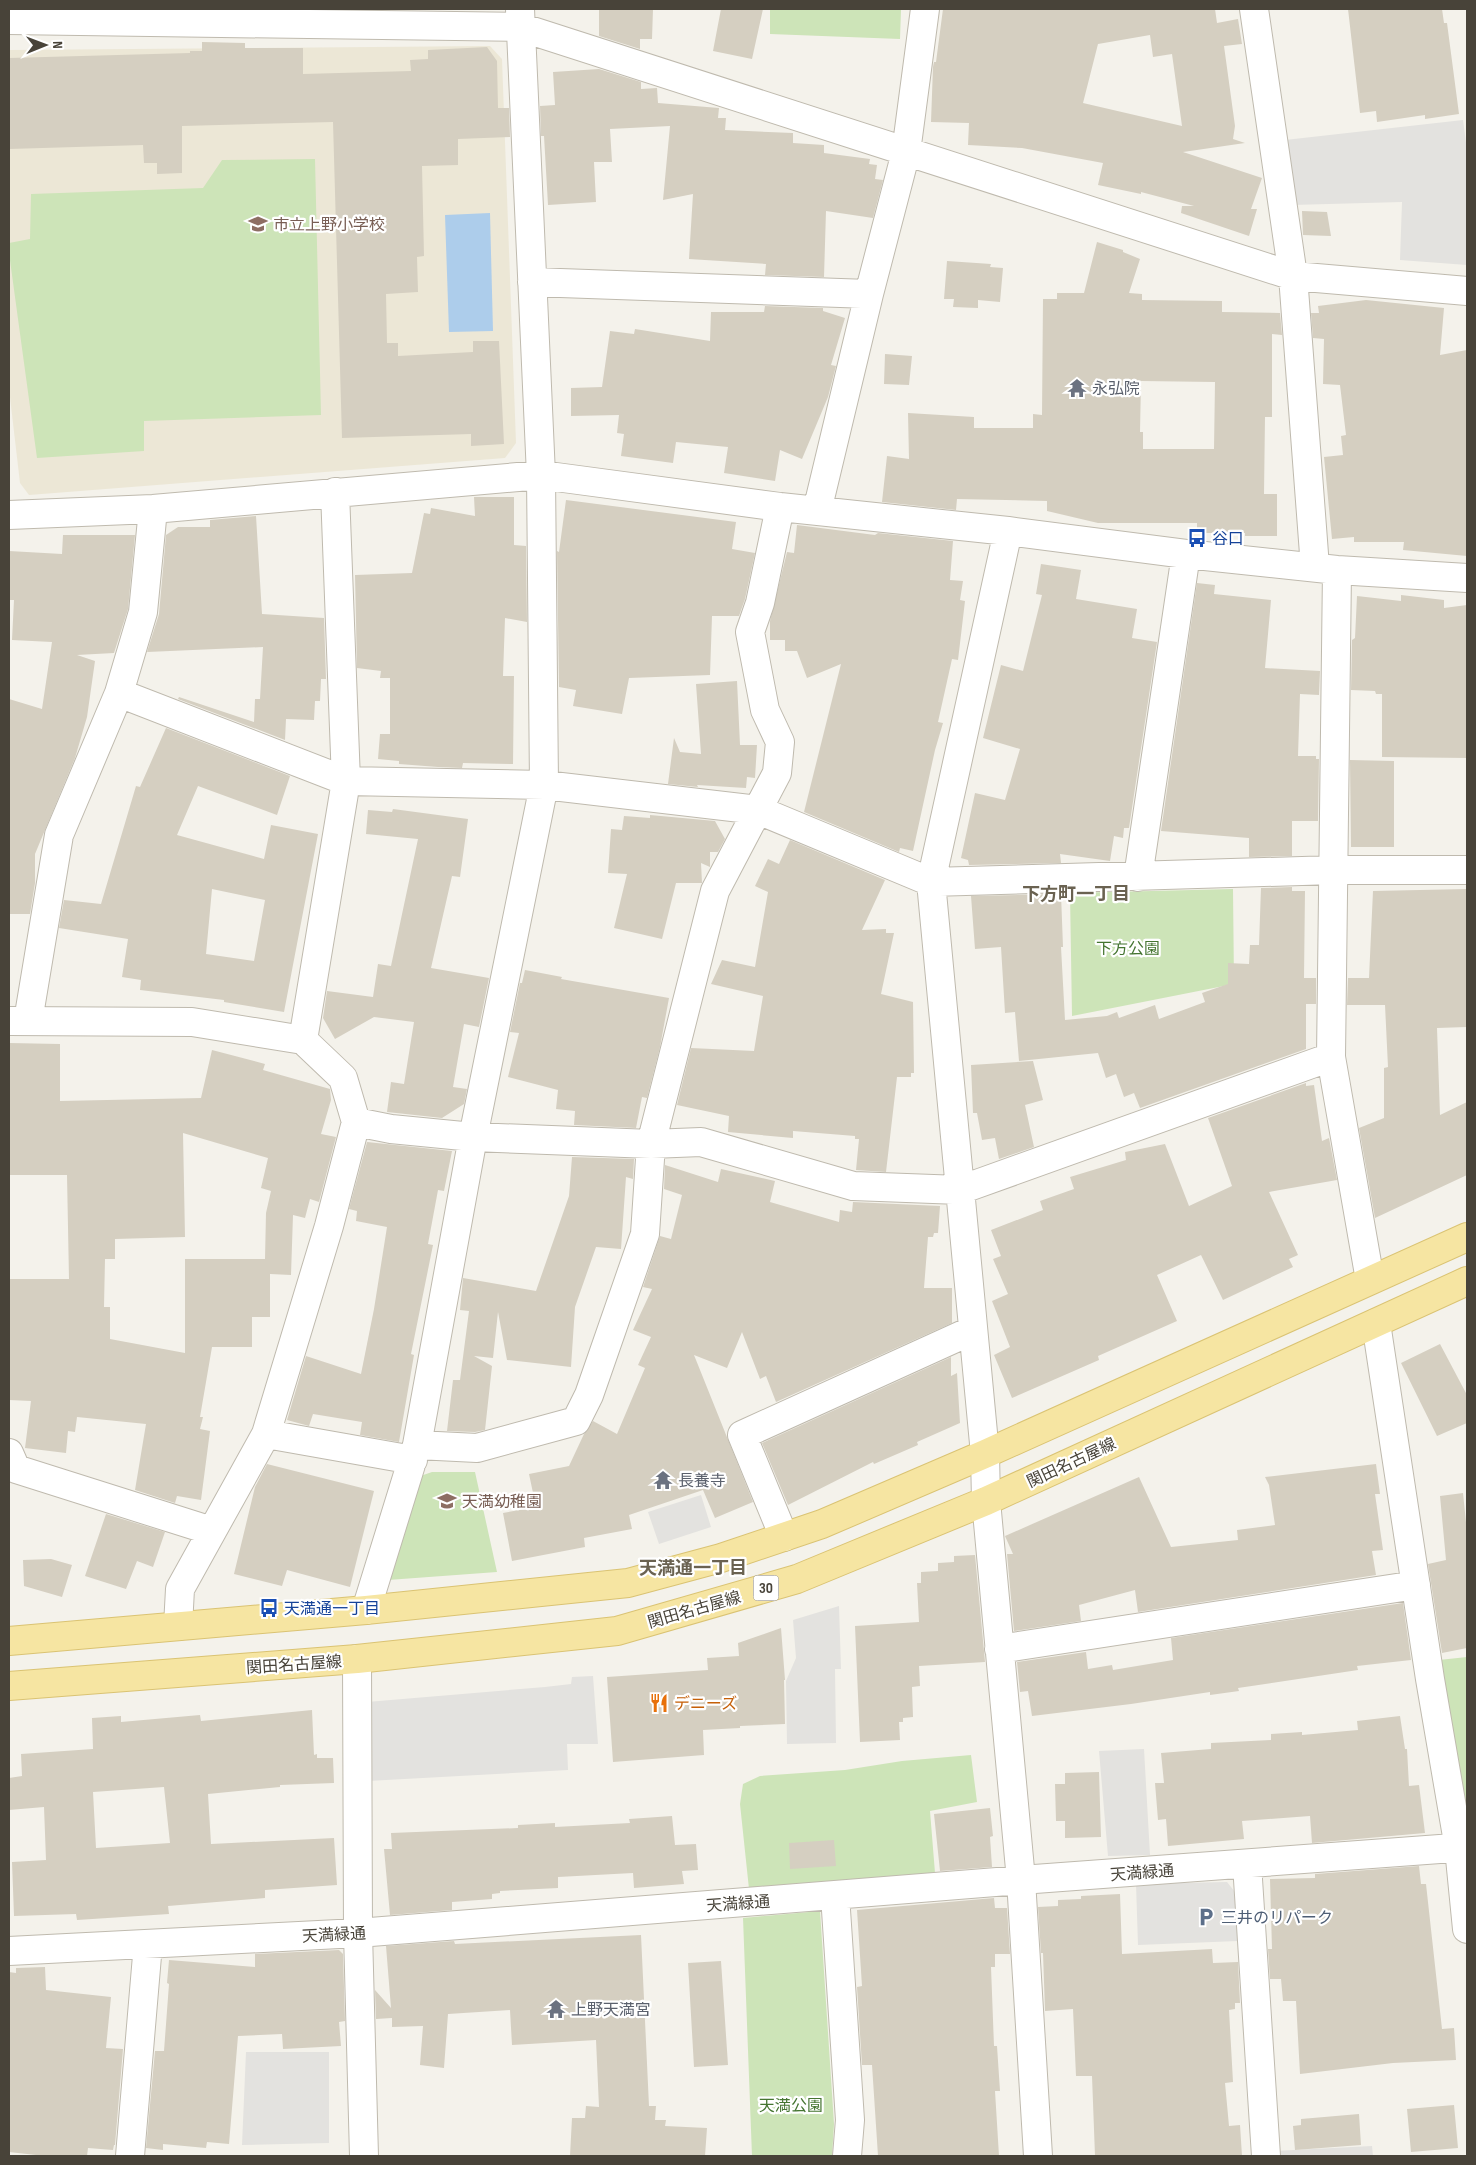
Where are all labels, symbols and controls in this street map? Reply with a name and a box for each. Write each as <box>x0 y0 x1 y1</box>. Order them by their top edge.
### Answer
north arrow <box>20 20 70 70</box>
text: N <box>49 41 66 49</box>
school or university icon: 市立上野小学校 <box>247 213 269 235</box>
place label: 市立上野小学校 <box>273 216 385 235</box>
temple icon: 永弘院 <box>1066 377 1088 399</box>
place label: 永弘院 <box>1092 380 1140 399</box>
bus stop icon: 谷口 <box>1186 527 1208 549</box>
place label: 谷口 <box>1212 530 1244 549</box>
district label: 下方町一丁目 <box>1022 884 1130 905</box>
park label: 下方公園 <box>1096 940 1160 959</box>
street label: 関田名古屋線 <box>1024 1434 1119 1492</box>
temple icon: 長養寺 <box>652 1469 674 1491</box>
place label: 長養寺 <box>678 1472 726 1491</box>
school or university icon: 天満幼稚園 <box>436 1490 458 1512</box>
place label: 天満幼稚園 <box>462 1493 542 1512</box>
district label: 天満通一丁目 <box>639 1558 747 1579</box>
road number: 30 <box>754 1576 778 1600</box>
street label: 関田名古屋線 <box>646 1588 743 1633</box>
bus stop icon: 天満通一丁目 <box>258 1597 280 1619</box>
place label: 天満通一丁目 <box>284 1600 380 1619</box>
street label: 関田名古屋線 <box>246 1653 343 1678</box>
restaurant icon: デニーズ <box>648 1692 670 1714</box>
place label: デニーズ <box>674 1695 737 1714</box>
street label: 天満緑通 <box>1110 1862 1175 1885</box>
street label: 天満緑通 <box>706 1893 771 1916</box>
parking icon: 三井のリパーク <box>1195 1906 1217 1928</box>
place label: 三井のリパーク <box>1221 1909 1333 1928</box>
street label: 天満緑通 <box>302 1924 367 1947</box>
temple icon: 上野天満宮 <box>545 1998 567 2020</box>
place label: 上野天満宮 <box>571 2001 651 2020</box>
park label: 天満公園 <box>759 2097 823 2116</box>

